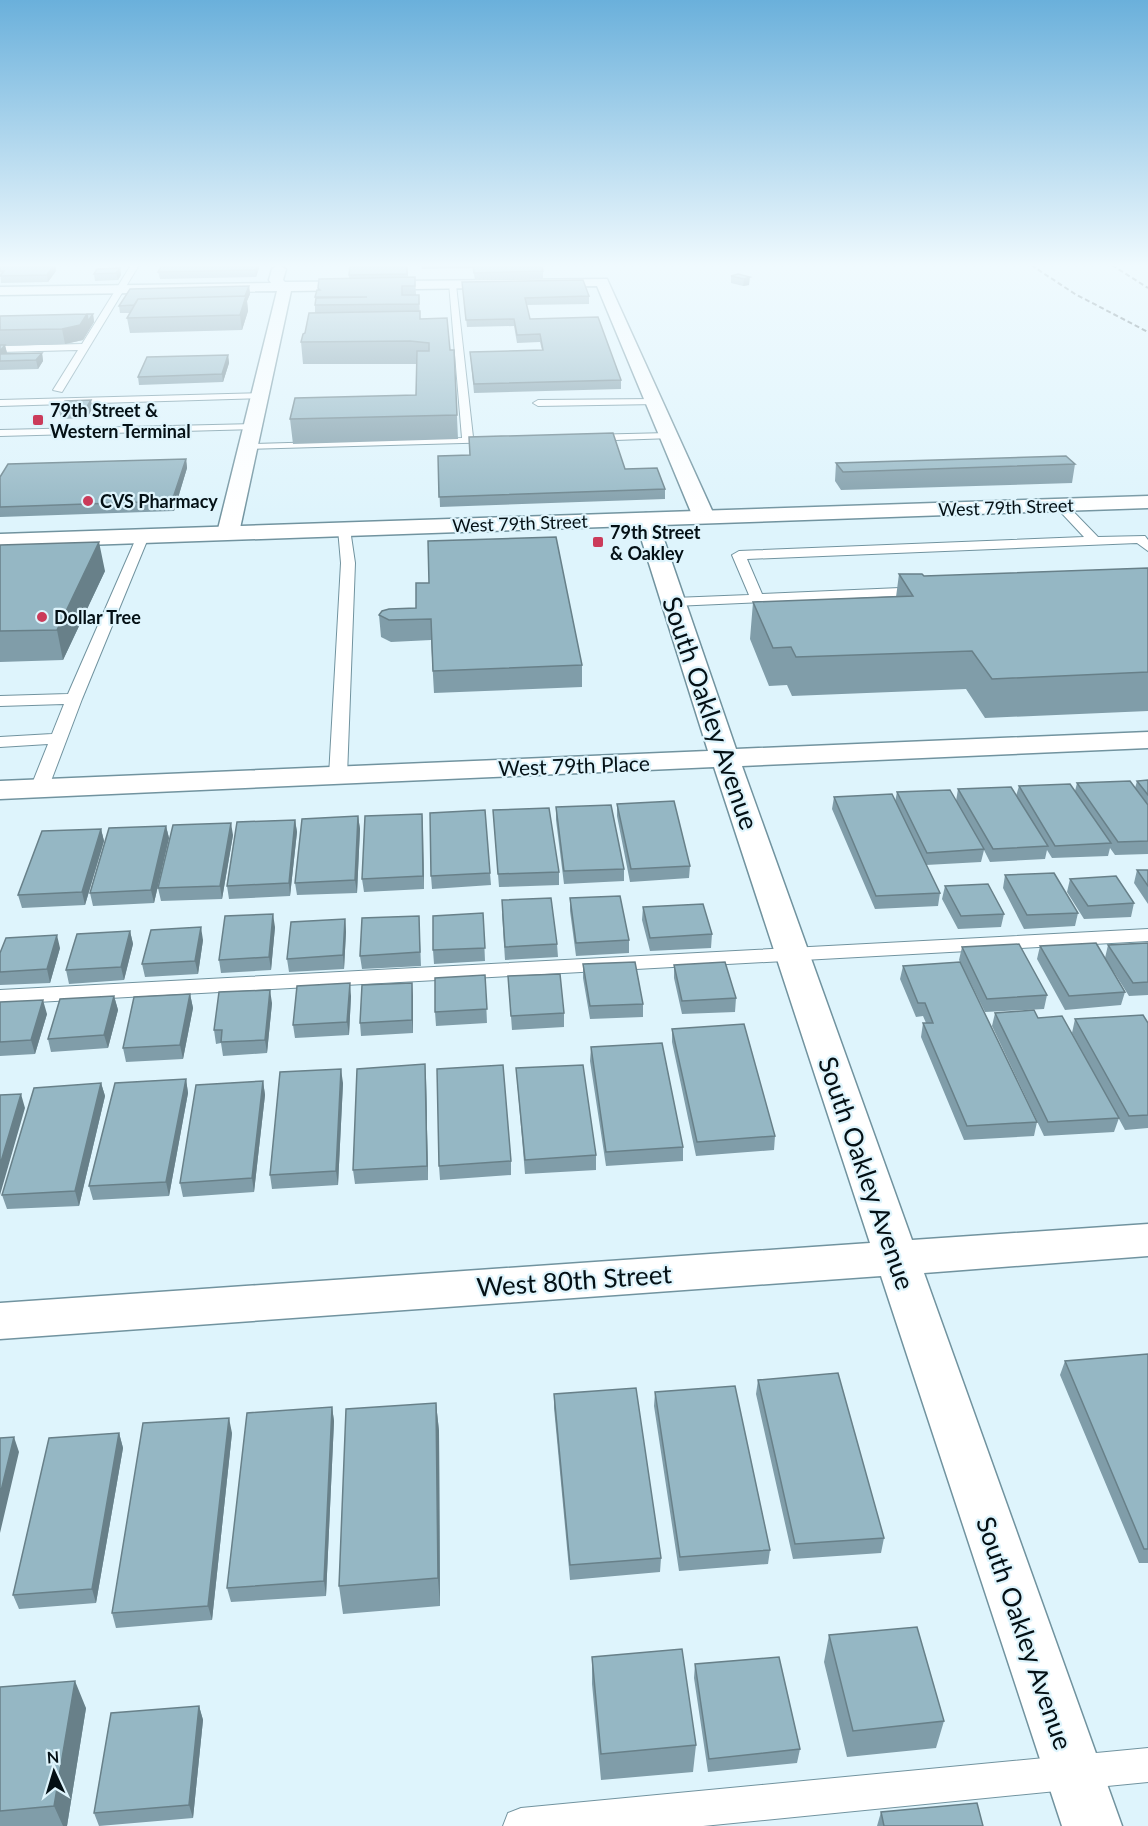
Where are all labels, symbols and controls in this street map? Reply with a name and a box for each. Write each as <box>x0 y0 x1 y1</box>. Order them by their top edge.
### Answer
place label: 79th Street & Western Terminal <box>50 399 191 442</box>
marker: 79th Street & Western Terminal <box>31 413 45 427</box>
place label: CVS Pharmacy <box>100 490 218 512</box>
marker: CVS Pharmacy <box>81 494 95 508</box>
street label: West 79th Street <box>938 494 1075 520</box>
street label: West 79th Street <box>452 510 589 536</box>
place label: 79th Street & Oakley <box>610 521 701 564</box>
marker: 79th Street & Oakley <box>591 535 605 549</box>
street label: South Oakley Avenue <box>656 592 766 834</box>
place label: Dollar Tree <box>54 606 141 628</box>
marker: Dollar Tree <box>35 610 49 624</box>
street label: West 79th Place <box>498 750 650 780</box>
street label: South Oakley Avenue <box>812 1052 922 1294</box>
street label: West 80th Street <box>475 1257 673 1303</box>
street label: South Oakley Avenue <box>970 1512 1080 1754</box>
north arrow <box>24 1742 84 1802</box>
text: N <box>46 1747 60 1766</box>

